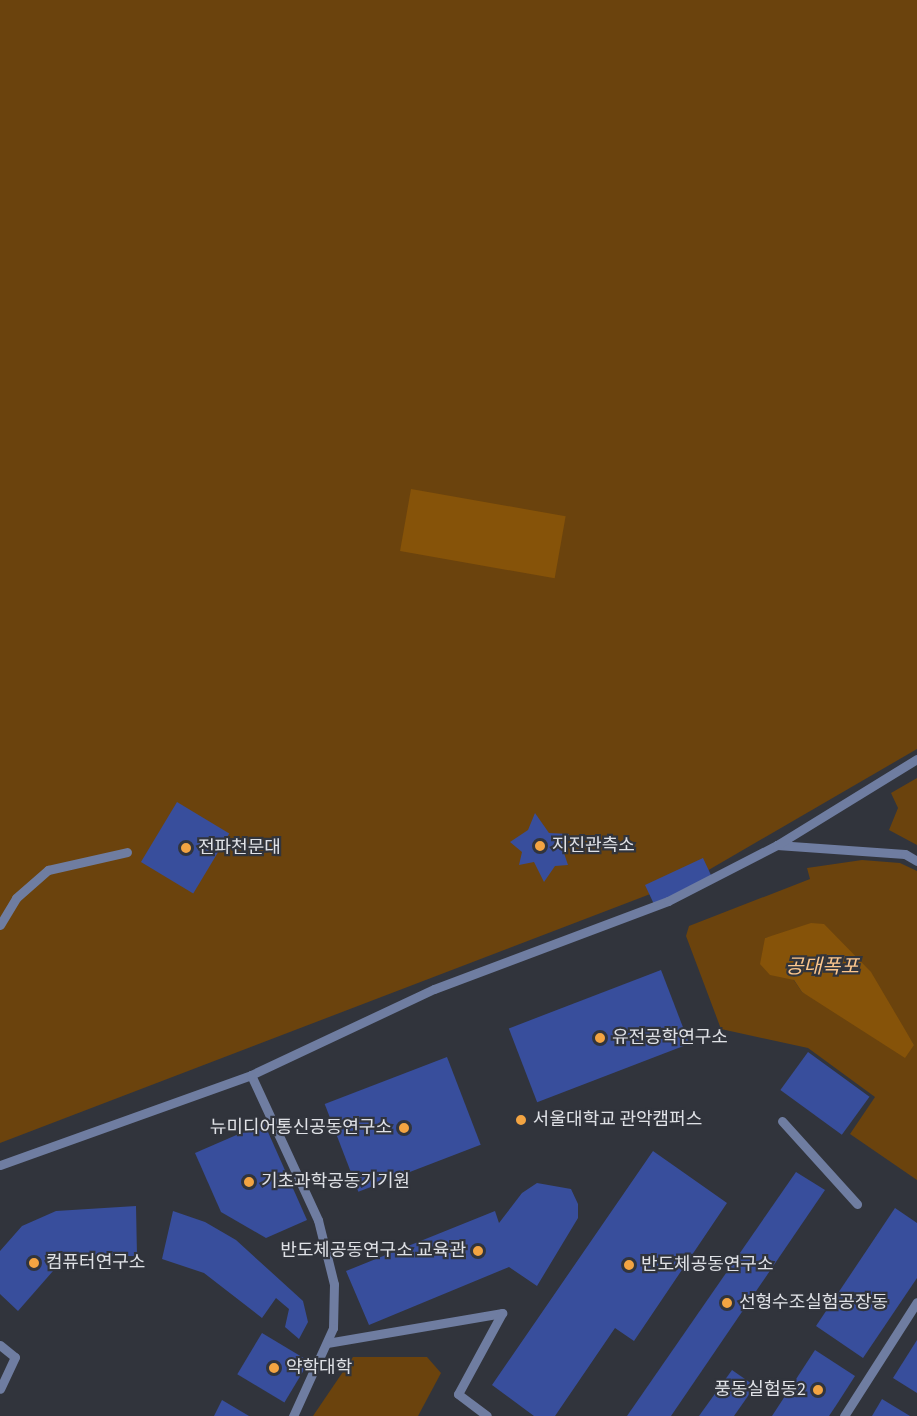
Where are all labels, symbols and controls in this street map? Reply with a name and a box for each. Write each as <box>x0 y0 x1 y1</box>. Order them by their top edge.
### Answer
place label: 지진관측소 <box>552 835 635 857</box>
place label: 전파천문대 <box>198 837 281 859</box>
marker: 지진관측소 <box>533 839 547 853</box>
marker: 전파천문대 <box>179 841 193 855</box>
water label: 공대폭포 <box>785 955 859 979</box>
place label: 유전공학연구소 <box>612 1027 728 1049</box>
marker: 유전공학연구소 <box>593 1031 607 1045</box>
place label: 서울대학교 관악캠퍼스 <box>533 1109 702 1131</box>
marker: 서울대학교 관악캠퍼스 <box>514 1113 528 1127</box>
place label: 뉴미디어통신공동연구소 <box>210 1117 392 1139</box>
marker: 뉴미디어통신공동연구소 <box>397 1121 411 1135</box>
place label: 기초과학공동기기원 <box>261 1171 410 1193</box>
marker: 기초과학공동기기원 <box>242 1175 256 1189</box>
place label: 반도체공동연구소 교육관 <box>280 1240 466 1262</box>
marker: 반도체공동연구소 교육관 <box>471 1244 485 1258</box>
place label: 컴퓨터연구소 <box>46 1252 145 1274</box>
place label: 반도체공동연구소 <box>641 1254 773 1276</box>
marker: 컴퓨터연구소 <box>27 1256 41 1270</box>
marker: 반도체공동연구소 <box>622 1258 636 1272</box>
place label: 선형수조실험공장동 <box>739 1292 888 1314</box>
marker: 선형수조실험공장동 <box>720 1296 734 1310</box>
place label: 약학대학 <box>286 1357 352 1379</box>
marker: 약학대학 <box>267 1361 281 1375</box>
place label: 풍동실험동2 <box>714 1379 806 1401</box>
marker: 풍동실험동2 <box>811 1383 825 1397</box>

